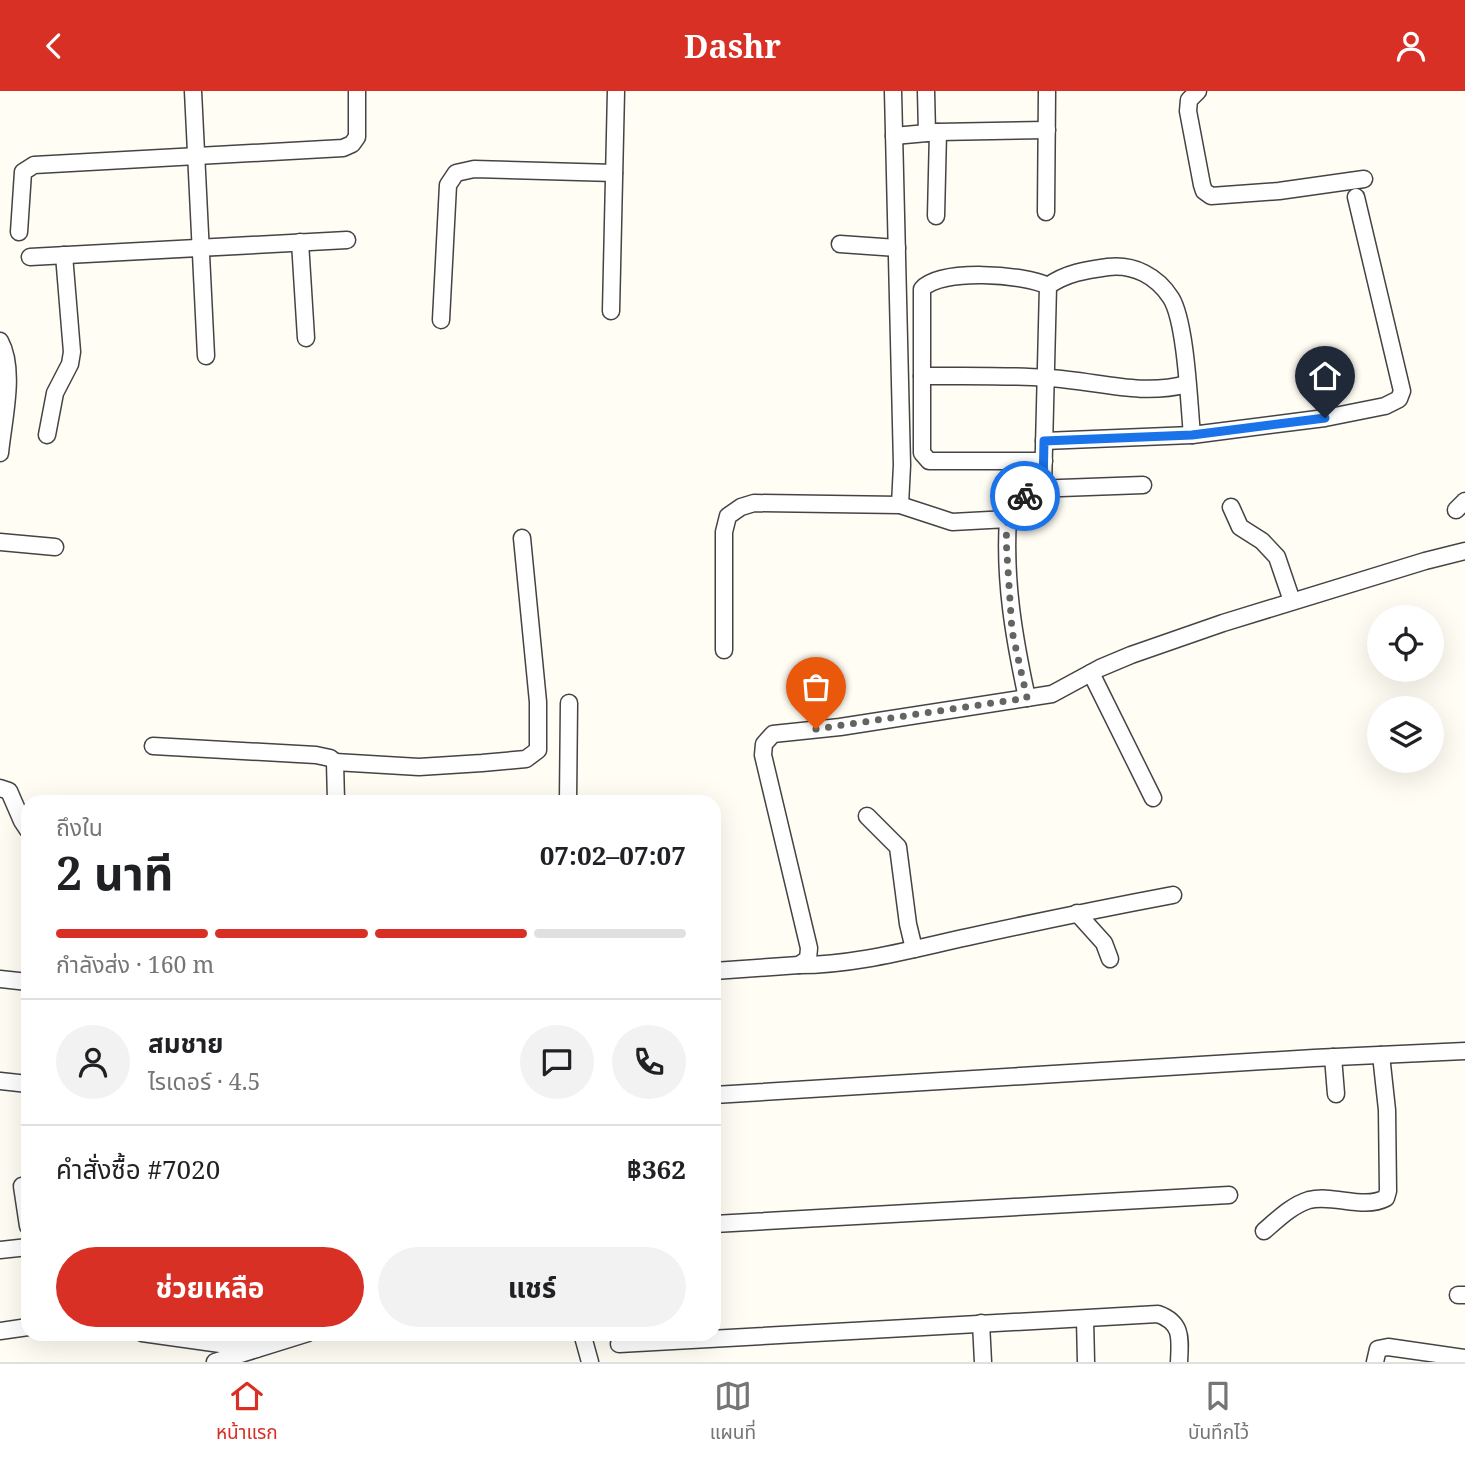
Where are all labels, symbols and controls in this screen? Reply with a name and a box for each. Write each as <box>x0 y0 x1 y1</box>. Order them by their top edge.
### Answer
text: Dashr <box>684 24 781 67</box>
icon: back <box>35 27 73 65</box>
icon: person <box>1392 27 1430 65</box>
pin <box>1295 346 1355 418</box>
icon: home <box>1306 357 1344 395</box>
courier <box>990 461 1060 531</box>
icon: bike <box>1006 477 1044 515</box>
map controls <box>1367 605 1444 773</box>
button: locate <box>1367 605 1444 682</box>
pin <box>786 657 846 729</box>
icon: bag <box>797 668 835 706</box>
button: layers <box>1367 696 1444 773</box>
text: ถึงใน <box>56 811 103 843</box>
text: 07:02–07:07 <box>540 837 686 873</box>
text: 2 นาที <box>56 841 173 903</box>
text: กำลังส่ง · 160 m <box>56 948 214 980</box>
button: person <box>56 1025 130 1099</box>
text: สมชาย <box>148 1025 224 1061</box>
button: chat <box>520 1025 594 1099</box>
button: phone <box>612 1025 686 1099</box>
text: ไรเดอร์ · 4.5 <box>148 1065 260 1097</box>
text: คำสั่งซื้อ #7020 <box>56 1151 220 1187</box>
text: ฿362 <box>627 1151 686 1187</box>
button: ช่วยเหลือ <box>56 1247 364 1327</box>
button: แชร์ <box>378 1247 686 1327</box>
tab: หน้าแรก <box>216 1377 278 1448</box>
tab: แผนที่ <box>710 1377 756 1448</box>
tab: บันทึกไว้ <box>1188 1377 1249 1448</box>

